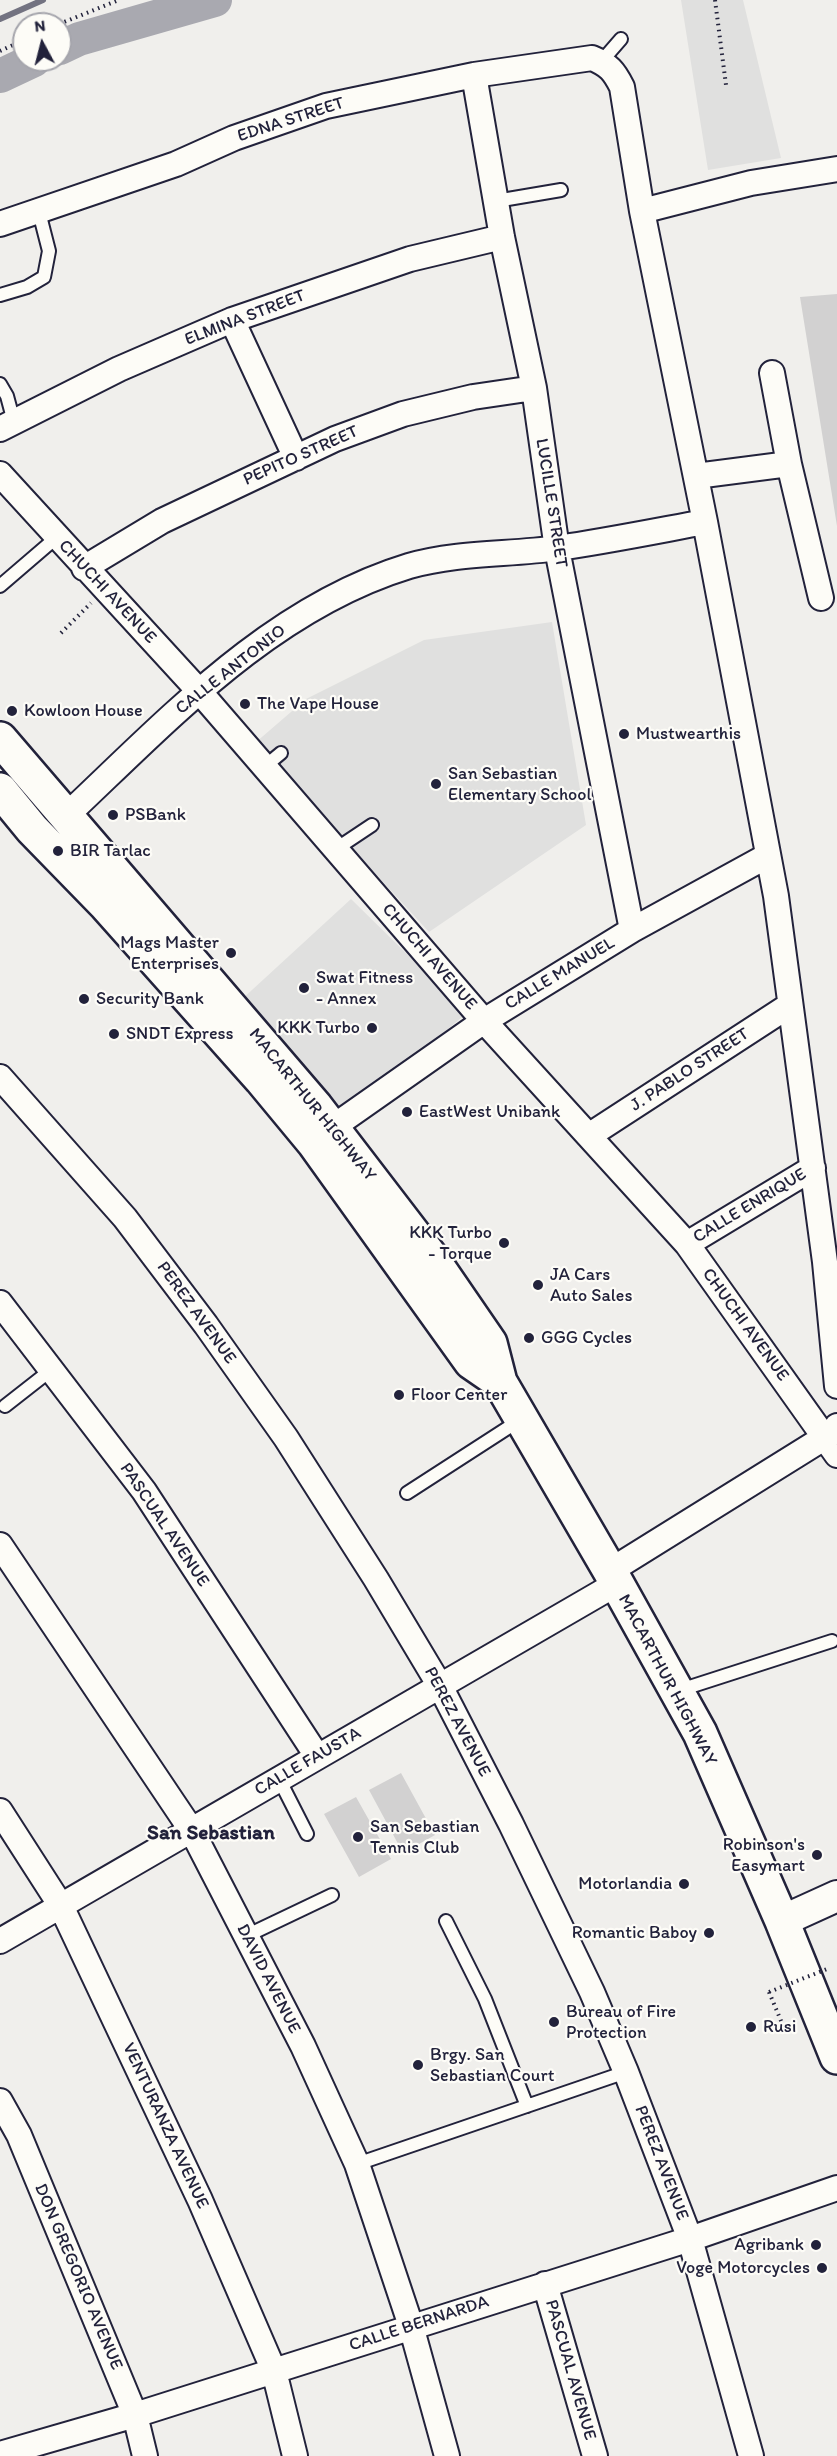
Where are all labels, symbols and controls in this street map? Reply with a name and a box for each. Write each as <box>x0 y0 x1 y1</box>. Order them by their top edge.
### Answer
north arrow <box>12 12 72 72</box>
text: N <box>33 16 47 36</box>
street label: EDNA STREET <box>235 93 347 147</box>
street label: ELMINA STREET <box>182 285 308 351</box>
street label: PEPITO STREET <box>240 421 362 491</box>
street label: LUCILLE STREET <box>530 437 572 569</box>
street label: CHUCHI AVENUE <box>53 536 161 648</box>
street label: CALLE ANTONIO <box>172 620 290 720</box>
place label: The Vape House <box>257 693 379 715</box>
marker: The Vape House <box>238 697 252 711</box>
place label: Kowloon House <box>24 700 143 722</box>
marker: Kowloon House <box>5 704 19 718</box>
place label: Mustwearthis <box>636 723 741 745</box>
marker: Mustwearthis <box>617 727 631 741</box>
place label: San Sebastian Elementary School <box>448 763 592 806</box>
marker: San Sebastian Elementary School <box>429 777 443 791</box>
place label: PSBank <box>125 804 186 826</box>
marker: PSBank <box>106 808 120 822</box>
place label: BIR Tarlac <box>70 840 151 862</box>
marker: BIR Tarlac <box>51 844 65 858</box>
street label: CHUCHI AVENUE <box>377 899 481 1015</box>
place label: Mags Master Enterprises <box>120 932 219 974</box>
street label: CALLE MANUEL <box>501 933 619 1015</box>
marker: Mags Master Enterprises <box>224 946 238 960</box>
place label: Swat Fitness - Annex <box>316 967 413 1010</box>
marker: Swat Fitness - Annex <box>297 981 311 995</box>
place label: Security Bank <box>96 988 204 1010</box>
marker: Security Bank <box>77 992 91 1006</box>
place label: KKK Turbo <box>277 1017 360 1039</box>
marker: KKK Turbo <box>365 1021 379 1035</box>
place label: SNDT Express <box>126 1023 234 1045</box>
street label: MACARTHUR HIGHWAY <box>244 1024 380 1186</box>
street label: J. PABLO STREET <box>626 1024 754 1116</box>
marker: SNDT Express <box>107 1027 121 1041</box>
place label: EastWest Unibank <box>419 1101 560 1123</box>
marker: EastWest Unibank <box>400 1105 414 1119</box>
street label: CALLE ENRIQUE <box>689 1164 811 1248</box>
place label: KKK Turbo - Torque <box>409 1222 492 1264</box>
marker: KKK Turbo - Torque <box>497 1236 511 1250</box>
street label: PEREZ AVENUE <box>152 1258 240 1368</box>
place label: JA Cars Auto Sales <box>550 1264 632 1306</box>
street label: CHUCHI AVENUE <box>697 1264 793 1386</box>
marker: JA Cars Auto Sales <box>531 1278 545 1292</box>
place label: GGG Cycles <box>541 1327 632 1349</box>
marker: GGG Cycles <box>522 1331 536 1345</box>
place label: Floor Center <box>411 1384 507 1406</box>
marker: Floor Center <box>392 1388 406 1402</box>
street label: PASCUAL AVENUE <box>114 1459 214 1591</box>
street label: MACARTHUR HIGHWAY <box>613 1591 721 1769</box>
street label: PEREZ AVENUE <box>419 1663 495 1781</box>
street label: CALLE FAUSTA <box>251 1723 365 1801</box>
place label: San Sebastian Tennis Club <box>370 1816 480 1858</box>
district label: San Sebastian <box>147 1821 275 1847</box>
marker: San Sebastian Tennis Club <box>351 1830 365 1844</box>
place label: Robinson's Easymart <box>723 1834 805 1876</box>
marker: Robinson's Easymart <box>810 1848 824 1862</box>
place label: Motorlandia <box>578 1873 672 1895</box>
marker: Motorlandia <box>677 1877 691 1891</box>
street label: DAVID AVENUE <box>231 1921 305 2037</box>
place label: Romantic Baboy <box>572 1922 697 1944</box>
marker: Romantic Baboy <box>702 1926 716 1940</box>
place label: Bureau of Fire Protection <box>566 2001 676 2044</box>
marker: Bureau of Fire Protection <box>547 2015 561 2029</box>
place label: Rusi <box>763 2016 796 2038</box>
marker: Rusi <box>744 2020 758 2034</box>
street label: VENTURANZA AVENUE <box>117 2040 213 2212</box>
place label: Brgy. San Sebastian Court <box>430 2044 554 2086</box>
marker: Brgy. San Sebastian Court <box>411 2058 425 2072</box>
street label: PEREZ AVENUE <box>629 2102 693 2224</box>
street label: DON GREGORIO AVENUE <box>29 2181 127 2373</box>
place label: Agribank <box>734 2234 804 2256</box>
marker: Agribank <box>809 2238 823 2252</box>
place label: Voge Motorcycles <box>676 2257 810 2279</box>
marker: Voge Motorcycles <box>815 2261 829 2275</box>
street label: CALLE BERNARDA <box>346 2291 492 2357</box>
street label: PASCUAL AVENUE <box>540 2297 600 2443</box>

